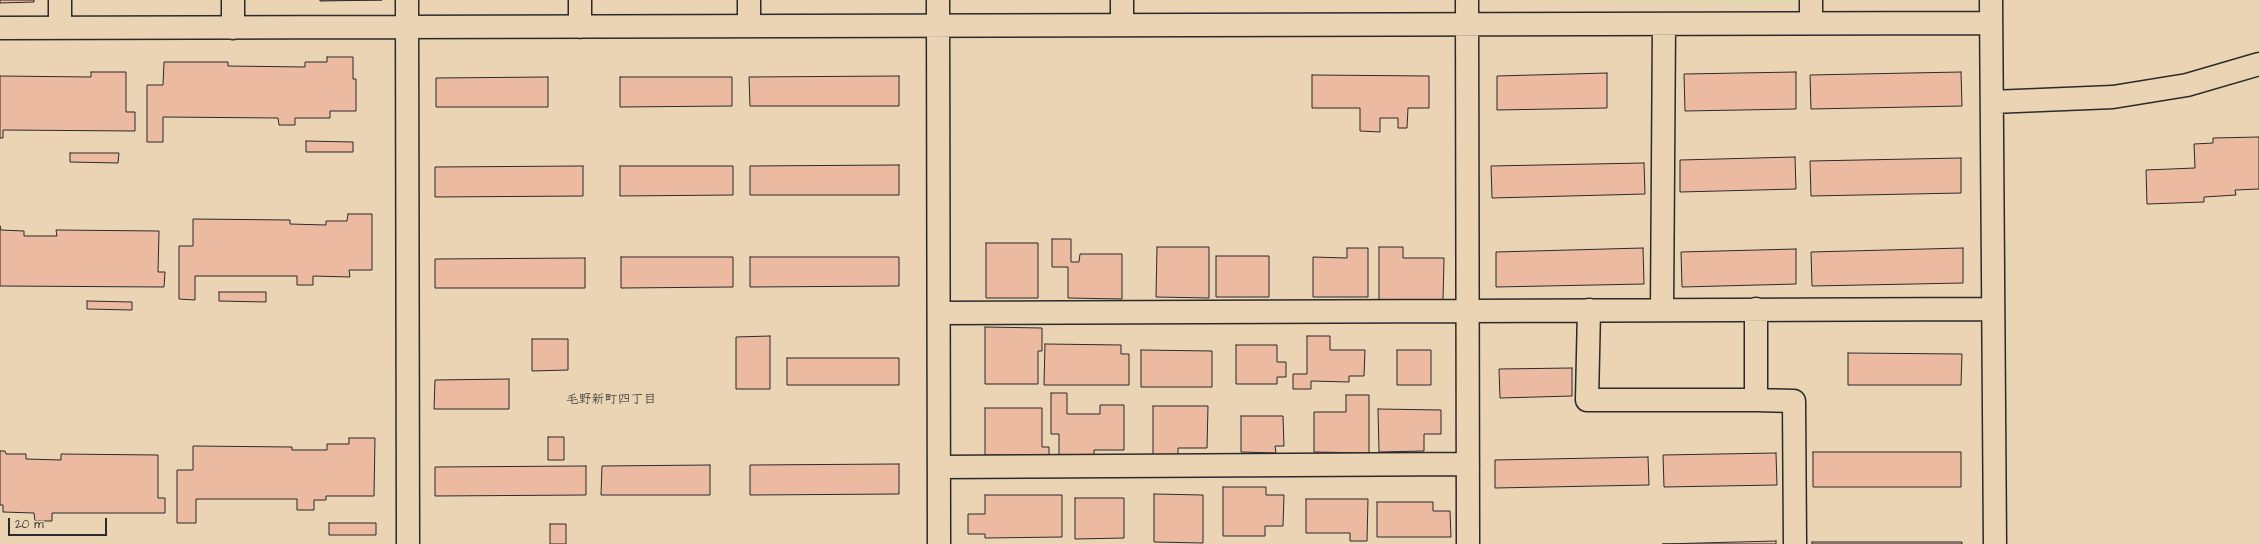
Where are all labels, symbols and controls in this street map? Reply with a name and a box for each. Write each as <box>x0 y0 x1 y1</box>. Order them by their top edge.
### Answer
district label: 毛野新町四丁目 <box>566 392 656 408</box>
scale bar <box>10 510 109 536</box>
text: 20 m <box>15 516 44 533</box>

